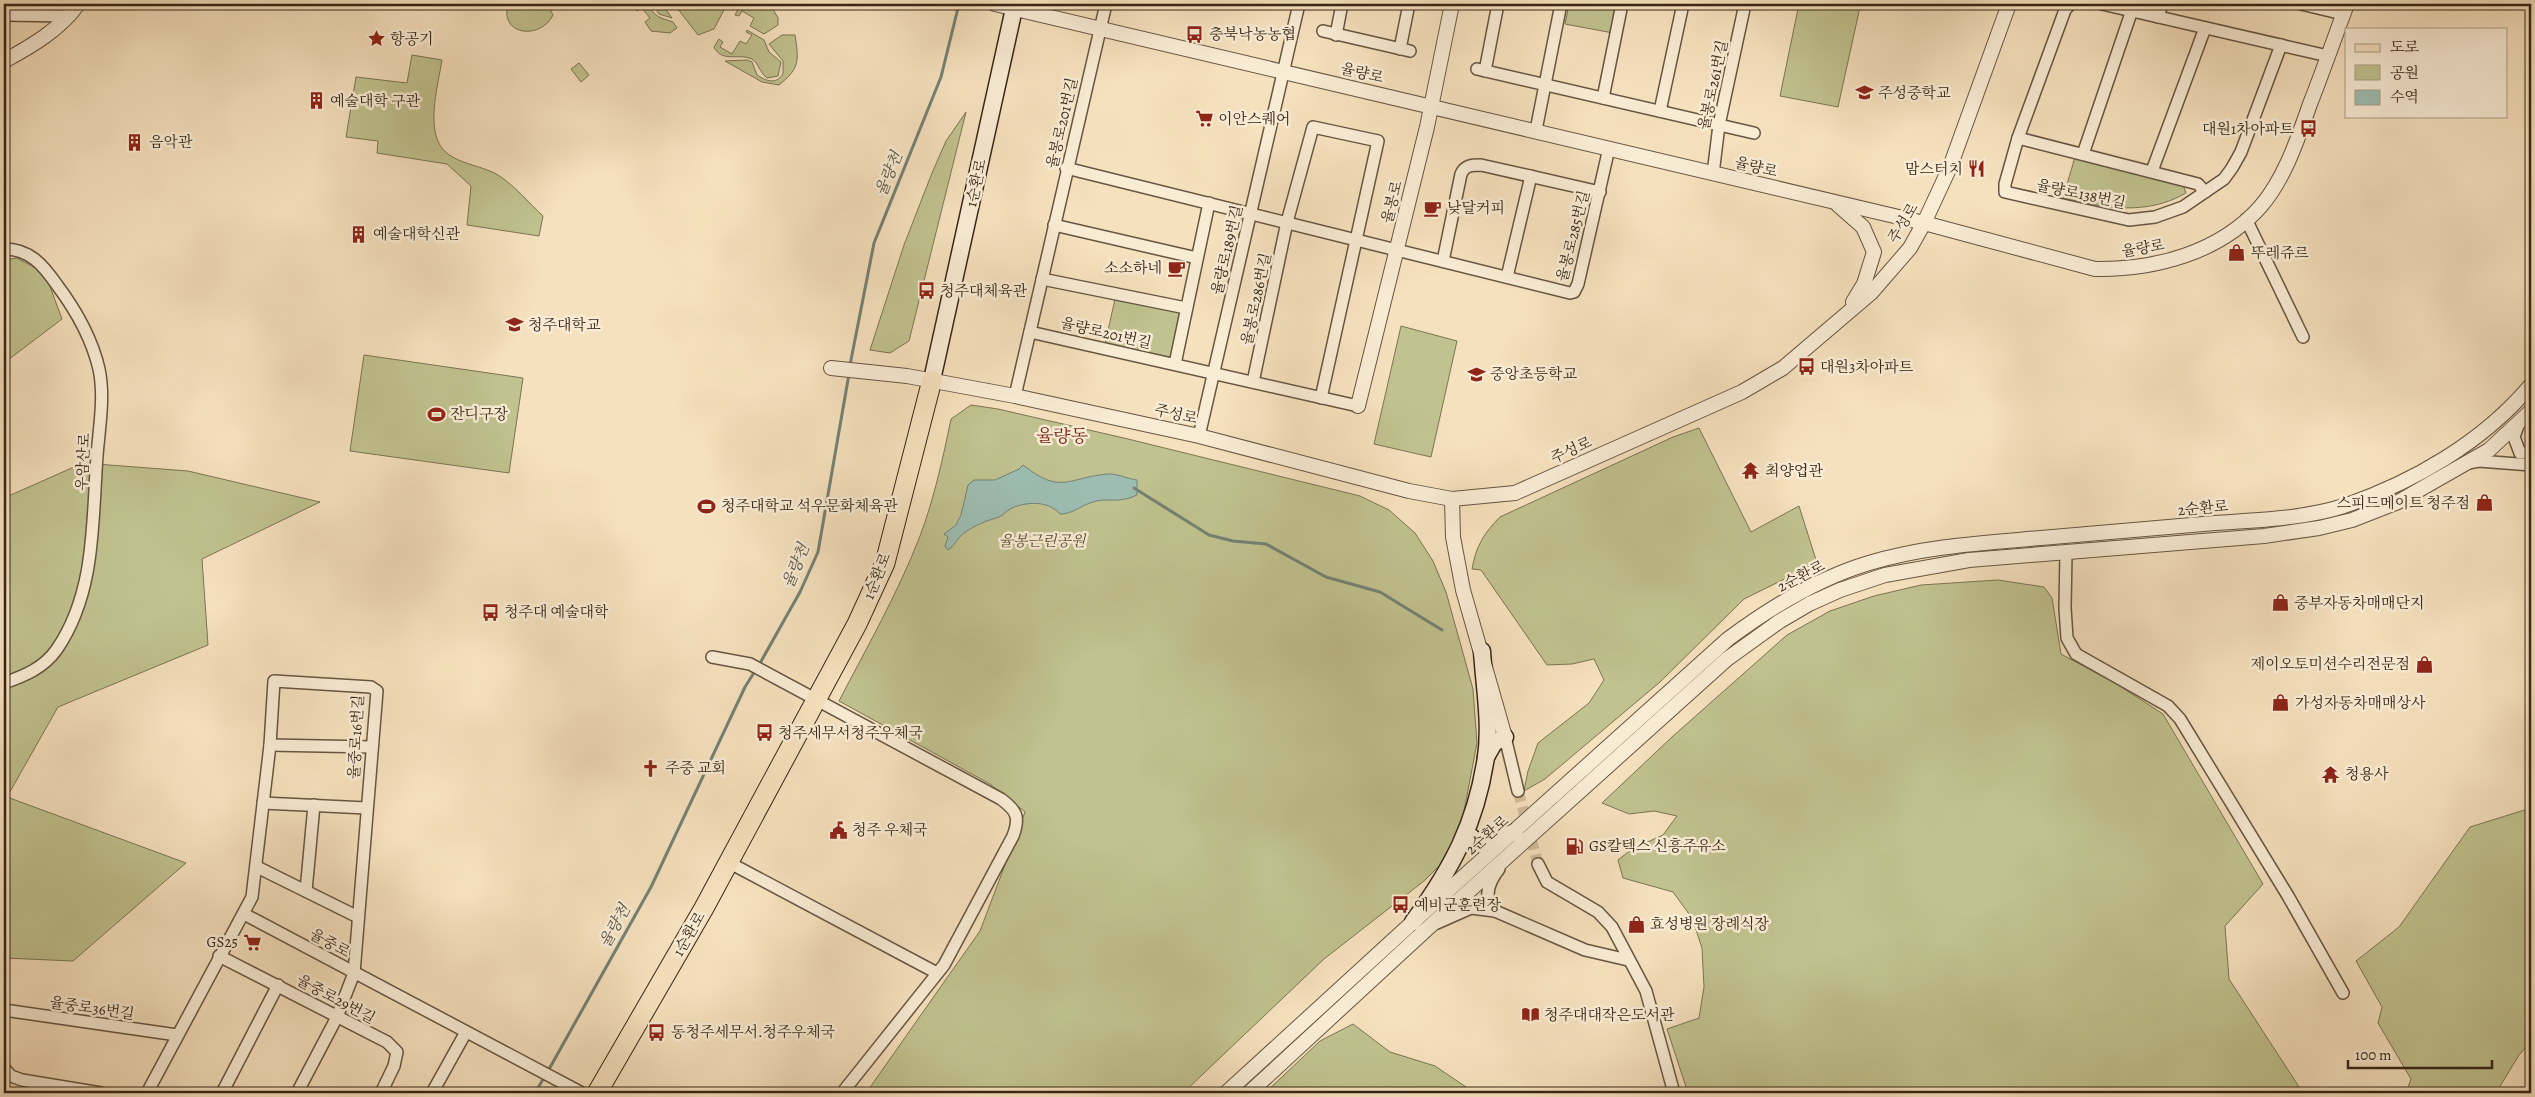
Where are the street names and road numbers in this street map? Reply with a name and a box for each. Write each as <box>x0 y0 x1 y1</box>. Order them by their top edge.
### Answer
street label: 율봉로261번길 <box>1694 38 1732 132</box>
street label: 율량로 <box>1339 58 1386 88</box>
street label: 율봉로201번길 <box>1042 76 1082 170</box>
street label: 율량로 <box>1733 152 1780 182</box>
street label: 1순환로 <box>961 157 991 209</box>
street label: 율량로138번길 <box>2034 175 2128 213</box>
street label: 율봉로 <box>1377 178 1407 226</box>
street label: 율봉로285번길 <box>1552 188 1594 284</box>
street label: 주성로 <box>1883 199 1923 247</box>
street label: 율량로189번길 <box>1207 203 1247 297</box>
street label: 율량로 <box>2120 234 2167 262</box>
street label: 율봉로286번길 <box>1236 251 1276 347</box>
street label: 율량로201번길 <box>1059 313 1153 353</box>
street label: 주성로 <box>1153 400 1200 428</box>
street label: 우암산로 <box>71 432 95 491</box>
street label: 주성로 <box>1547 432 1595 468</box>
street label: 2순환로 <box>2177 496 2230 520</box>
street label: 1순환로 <box>859 549 896 602</box>
street label: 2순환로 <box>1774 555 1829 596</box>
street label: 율중로16번길 <box>344 694 368 780</box>
street label: 2순환로 <box>1461 811 1513 859</box>
street label: 1순환로 <box>668 908 710 960</box>
street label: 율중로 <box>306 924 354 962</box>
street label: 율중로29번길 <box>293 970 379 1028</box>
street label: 율중로36번길 <box>48 992 136 1024</box>

